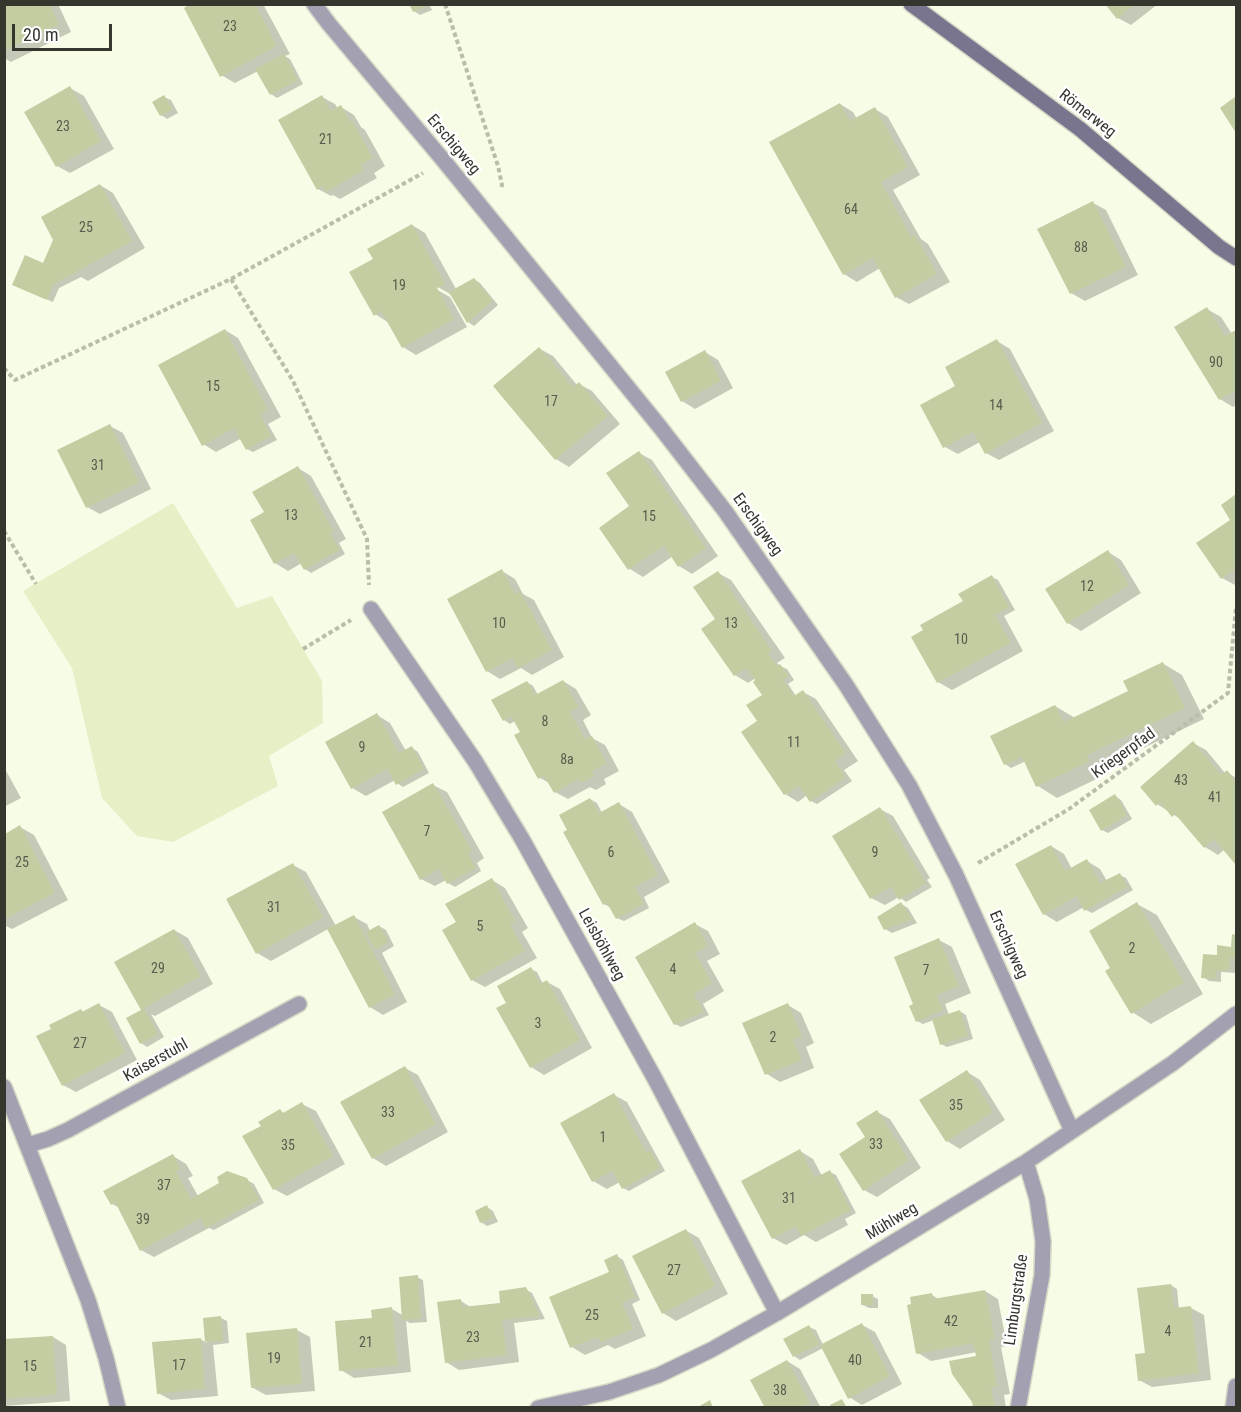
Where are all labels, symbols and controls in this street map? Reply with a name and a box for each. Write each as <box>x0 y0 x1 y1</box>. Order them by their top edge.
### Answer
scale bar <box>15 12 116 50</box>
house number: 23 <box>223 19 237 35</box>
text: 20 m <box>23 24 58 45</box>
street label: Römerweg <box>1055 86 1119 142</box>
street label: Erschigweg <box>422 111 484 179</box>
house number: 23 <box>56 119 70 135</box>
house number: 21 <box>319 132 333 148</box>
house number: 64 <box>844 202 858 218</box>
house number: 25 <box>79 220 93 236</box>
house number: 88 <box>1074 240 1088 256</box>
house number: 19 <box>392 278 406 294</box>
house number: 90 <box>1209 355 1223 371</box>
house number: 15 <box>206 379 220 395</box>
house number: 17 <box>544 394 558 410</box>
house number: 14 <box>989 398 1003 414</box>
house number: 31 <box>91 458 105 474</box>
street label: Erschigweg <box>728 490 786 560</box>
house number: 13 <box>284 508 298 524</box>
house number: 15 <box>642 509 656 525</box>
house number: 12 <box>1080 579 1094 595</box>
house number: 10 <box>492 616 506 632</box>
house number: 13 <box>724 616 738 632</box>
house number: 10 <box>954 632 968 648</box>
house number: 8 <box>542 714 548 730</box>
street label: Kriegerpfad <box>1089 725 1159 783</box>
house number: 11 <box>787 735 801 751</box>
house number: 9 <box>359 740 365 756</box>
house number: 8a <box>560 752 574 768</box>
house number: 43 <box>1174 773 1188 789</box>
house number: 41 <box>1208 790 1222 806</box>
house number: 7 <box>424 824 430 840</box>
house number: 6 <box>608 845 614 861</box>
house number: 9 <box>872 845 878 861</box>
house number: 25 <box>15 855 29 871</box>
house number: 31 <box>267 900 281 916</box>
street label: Leisböhlweg <box>573 906 629 984</box>
street label: Erschigweg <box>984 908 1032 982</box>
house number: 5 <box>477 919 483 935</box>
house number: 2 <box>1129 941 1135 957</box>
house number: 29 <box>151 961 165 977</box>
house number: 4 <box>670 962 676 978</box>
house number: 7 <box>923 963 929 979</box>
house number: 3 <box>535 1016 541 1032</box>
house number: 2 <box>770 1030 776 1046</box>
street label: Kaiserstuhl <box>120 1035 192 1087</box>
house number: 27 <box>73 1036 87 1052</box>
house number: 35 <box>949 1098 963 1114</box>
house number: 33 <box>381 1105 395 1121</box>
house number: 1 <box>600 1130 606 1146</box>
house number: 33 <box>869 1137 883 1153</box>
house number: 35 <box>281 1138 295 1154</box>
house number: 37 <box>157 1178 171 1194</box>
house number: 31 <box>782 1191 796 1207</box>
street label: Mühlweg <box>863 1199 921 1245</box>
house number: 39 <box>136 1212 150 1228</box>
street label: Limburgstraße <box>1001 1253 1033 1347</box>
house number: 27 <box>667 1263 681 1279</box>
house number: 25 <box>585 1308 599 1324</box>
house number: 42 <box>944 1314 958 1330</box>
house number: 4 <box>1165 1324 1171 1340</box>
house number: 23 <box>466 1330 480 1346</box>
house number: 21 <box>359 1335 373 1351</box>
house number: 19 <box>267 1351 281 1367</box>
house number: 40 <box>848 1353 862 1369</box>
house number: 17 <box>172 1358 186 1374</box>
house number: 15 <box>23 1359 37 1375</box>
house number: 38 <box>773 1383 787 1399</box>

